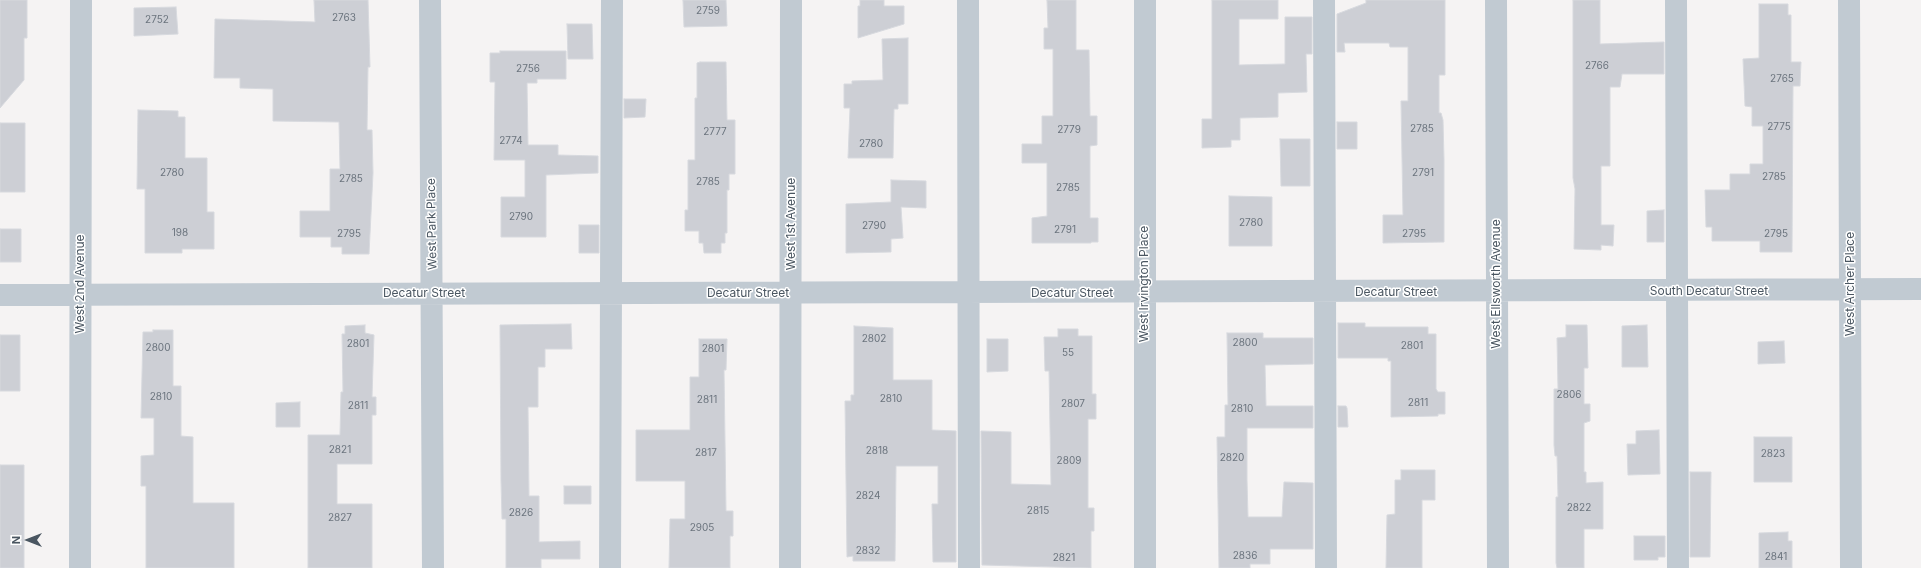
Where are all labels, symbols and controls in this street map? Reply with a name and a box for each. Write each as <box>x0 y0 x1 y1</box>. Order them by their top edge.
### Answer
house number: 2759 <box>696 5 720 17</box>
house number: 2763 <box>332 12 356 24</box>
house number: 2752 <box>145 14 169 26</box>
house number: 2766 <box>1585 60 1609 72</box>
house number: 2756 <box>516 63 540 75</box>
house number: 2765 <box>1770 73 1794 85</box>
house number: 2775 <box>1767 121 1791 133</box>
house number: 2785 <box>1410 123 1434 135</box>
house number: 2779 <box>1057 124 1081 136</box>
house number: 2777 <box>703 126 727 138</box>
house number: 2774 <box>499 135 523 147</box>
house number: 2780 <box>859 138 883 150</box>
house number: 2780 <box>160 167 184 179</box>
house number: 2791 <box>1412 167 1434 179</box>
house number: 2785 <box>1762 171 1786 183</box>
house number: 2785 <box>339 173 363 185</box>
house number: 2785 <box>696 176 720 188</box>
street label: West Park Place <box>424 178 440 270</box>
street label: West 1st Avenue <box>784 178 798 270</box>
house number: 2785 <box>1056 182 1080 194</box>
house number: 2790 <box>509 211 533 223</box>
house number: 2780 <box>1239 217 1263 229</box>
street label: West Ellsworth Avenue <box>1489 219 1503 349</box>
house number: 2790 <box>862 220 886 232</box>
house number: 2791 <box>1054 224 1076 236</box>
street label: West Irvington Place <box>1137 226 1151 342</box>
house number: 198 <box>172 227 188 239</box>
house number: 2795 <box>337 228 361 240</box>
house number: 2795 <box>1402 228 1426 240</box>
house number: 2795 <box>1764 228 1788 240</box>
street label: West Archer Place <box>1843 232 1857 336</box>
street label: West 2nd Avenue <box>73 234 87 334</box>
street label: South Decatur Street <box>1650 284 1768 298</box>
street label: Decatur Street <box>1355 285 1437 299</box>
street label: Decatur Street <box>383 286 465 300</box>
street label: Decatur Street <box>707 286 789 300</box>
street label: Decatur Street <box>1031 286 1113 300</box>
house number: 2802 <box>862 333 886 345</box>
house number: 2800 <box>1233 337 1257 349</box>
house number: 2801 <box>347 338 369 350</box>
house number: 2801 <box>1401 340 1423 352</box>
house number: 2800 <box>146 342 170 354</box>
house number: 2801 <box>702 343 724 355</box>
house number: 55 <box>1062 347 1074 359</box>
house number: 2806 <box>1557 389 1581 401</box>
house number: 2810 <box>150 391 172 403</box>
house number: 2810 <box>880 393 902 405</box>
house number: 2811 <box>697 394 717 406</box>
house number: 2811 <box>1408 397 1428 409</box>
house number: 2807 <box>1061 398 1085 410</box>
house number: 2811 <box>348 400 368 412</box>
house number: 2810 <box>1231 403 1253 415</box>
house number: 2821 <box>329 444 351 456</box>
house number: 2818 <box>866 445 888 457</box>
house number: 2817 <box>695 447 717 459</box>
house number: 2823 <box>1761 448 1785 460</box>
house number: 2820 <box>1220 452 1244 464</box>
house number: 2809 <box>1057 455 1081 467</box>
house number: 2824 <box>856 490 880 502</box>
house number: 2822 <box>1567 502 1591 514</box>
house number: 2815 <box>1027 505 1049 517</box>
house number: 2826 <box>509 507 533 519</box>
house number: 2827 <box>328 512 352 524</box>
north arrow <box>8 520 48 560</box>
house number: 2905 <box>690 522 714 534</box>
text: N <box>9 536 23 544</box>
house number: 2832 <box>856 545 880 557</box>
house number: 2836 <box>1233 550 1257 562</box>
house number: 2841 <box>1765 551 1787 563</box>
house number: 2821 <box>1053 552 1075 564</box>

